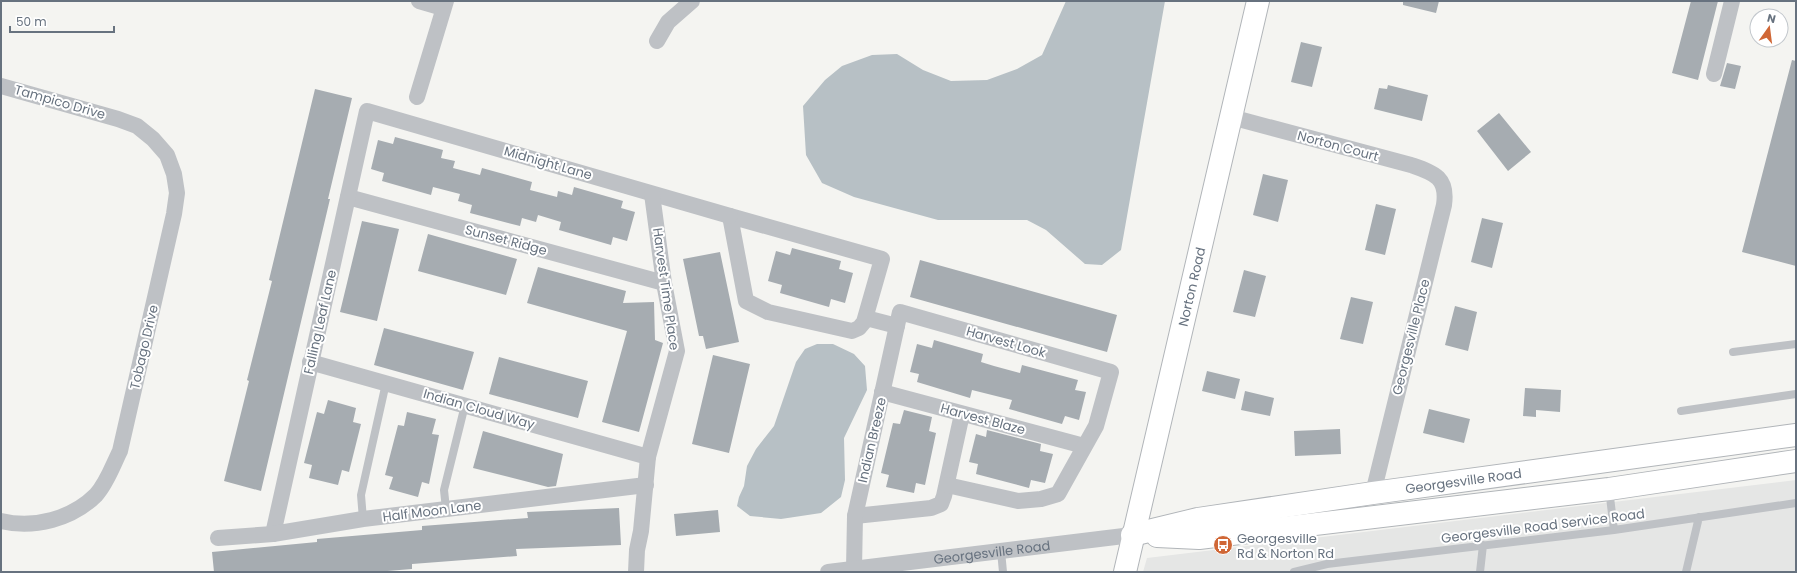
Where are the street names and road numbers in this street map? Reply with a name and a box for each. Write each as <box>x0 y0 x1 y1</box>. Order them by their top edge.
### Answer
street label: Tampico Drive <box>12 80 108 124</box>
street label: Norton Court <box>1295 126 1381 166</box>
street label: Midnight Lane <box>502 141 594 185</box>
street label: Sunset Ridge <box>463 220 549 260</box>
street label: Harvest Time Place <box>648 226 684 352</box>
street label: Norton Road <box>1173 245 1210 328</box>
street label: Falling Leaf Lane <box>299 268 341 376</box>
street label: Georgesville Place <box>1387 277 1435 397</box>
street label: Tobago Drive <box>125 303 163 391</box>
street label: Harvest Look <box>964 322 1048 363</box>
street label: Indian Cloud Way <box>421 384 538 434</box>
street label: Indian Breeze <box>853 395 891 485</box>
street label: Harvest Blaze <box>939 399 1027 439</box>
street label: Georgesville Road <box>1404 463 1523 498</box>
street label: Half Moon Lane <box>382 496 482 526</box>
street label: Georgesville Road Service Road <box>1440 504 1646 548</box>
street label: Georgesville Road <box>932 536 1051 569</box>

